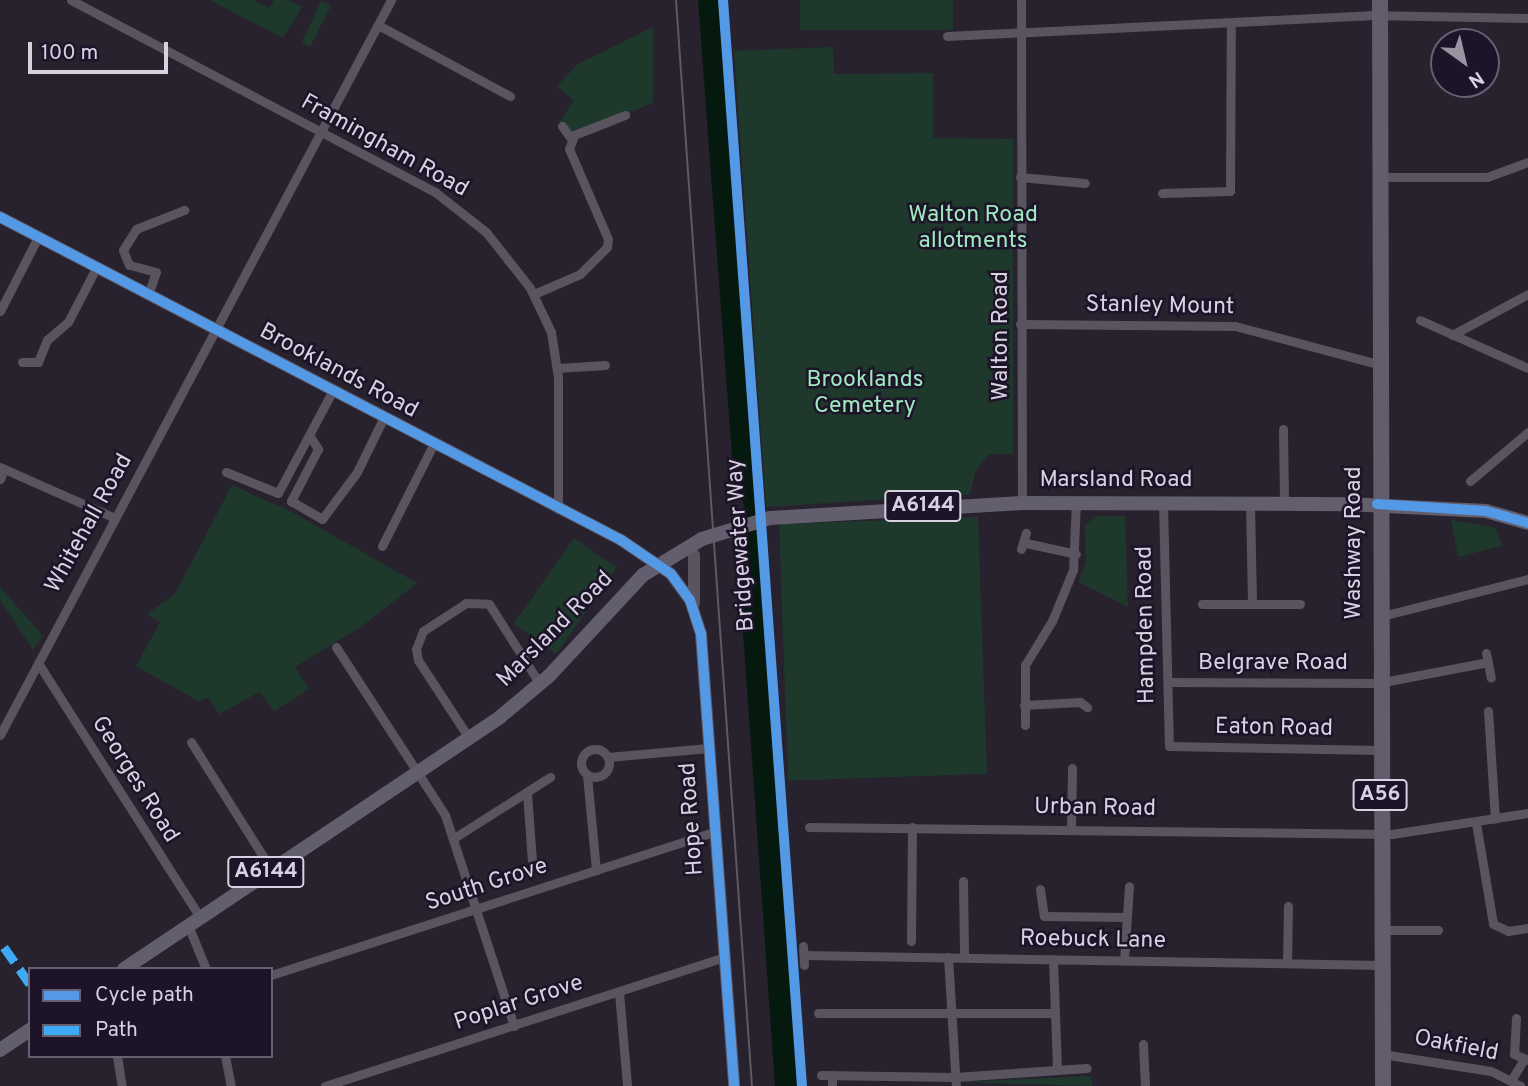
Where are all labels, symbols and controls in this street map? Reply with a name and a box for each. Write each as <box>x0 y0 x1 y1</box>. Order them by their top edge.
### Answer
scale bar <box>32 28 172 72</box>
north arrow <box>1430 28 1500 98</box>
text: 100 m <box>41 40 98 67</box>
text: N <box>1463 65 1488 93</box>
street label: Framingham Road <box>295 90 473 204</box>
park label: Walton Road allotments <box>908 202 1038 256</box>
street label: Walton Road <box>988 271 1016 401</box>
street label: Stanley Mount <box>1085 292 1235 322</box>
street label: Brooklands Road <box>254 319 422 425</box>
park label: Brooklands Cemetery <box>806 367 924 421</box>
street label: Whitehall Road <box>40 450 140 598</box>
street label: Bridgewater Way <box>722 457 762 633</box>
street label: Washway Road <box>1341 466 1369 620</box>
street label: Marsland Road <box>1040 467 1192 495</box>
road number: A6144 <box>883 489 963 524</box>
street label: Hampden Road <box>1132 546 1162 704</box>
street label: Marsland Road <box>492 566 620 694</box>
street label: Belgrave Road <box>1198 650 1348 678</box>
street label: Georges Road <box>84 712 184 848</box>
street label: Eaton Road <box>1215 714 1333 744</box>
street label: Hope Road <box>675 762 711 876</box>
road number: A56 <box>1352 778 1408 812</box>
street label: Urban Road <box>1034 794 1156 824</box>
street label: South Grove <box>422 853 552 919</box>
road number: A6144 <box>226 854 306 890</box>
street label: Roebuck Lane <box>1020 926 1166 956</box>
legend <box>28 967 273 1058</box>
street label: Poplar Grove <box>451 970 587 1038</box>
text: Cycle path <box>95 982 194 1009</box>
text: Path <box>95 1017 138 1044</box>
street label: Oakfield <box>1411 1025 1501 1069</box>

